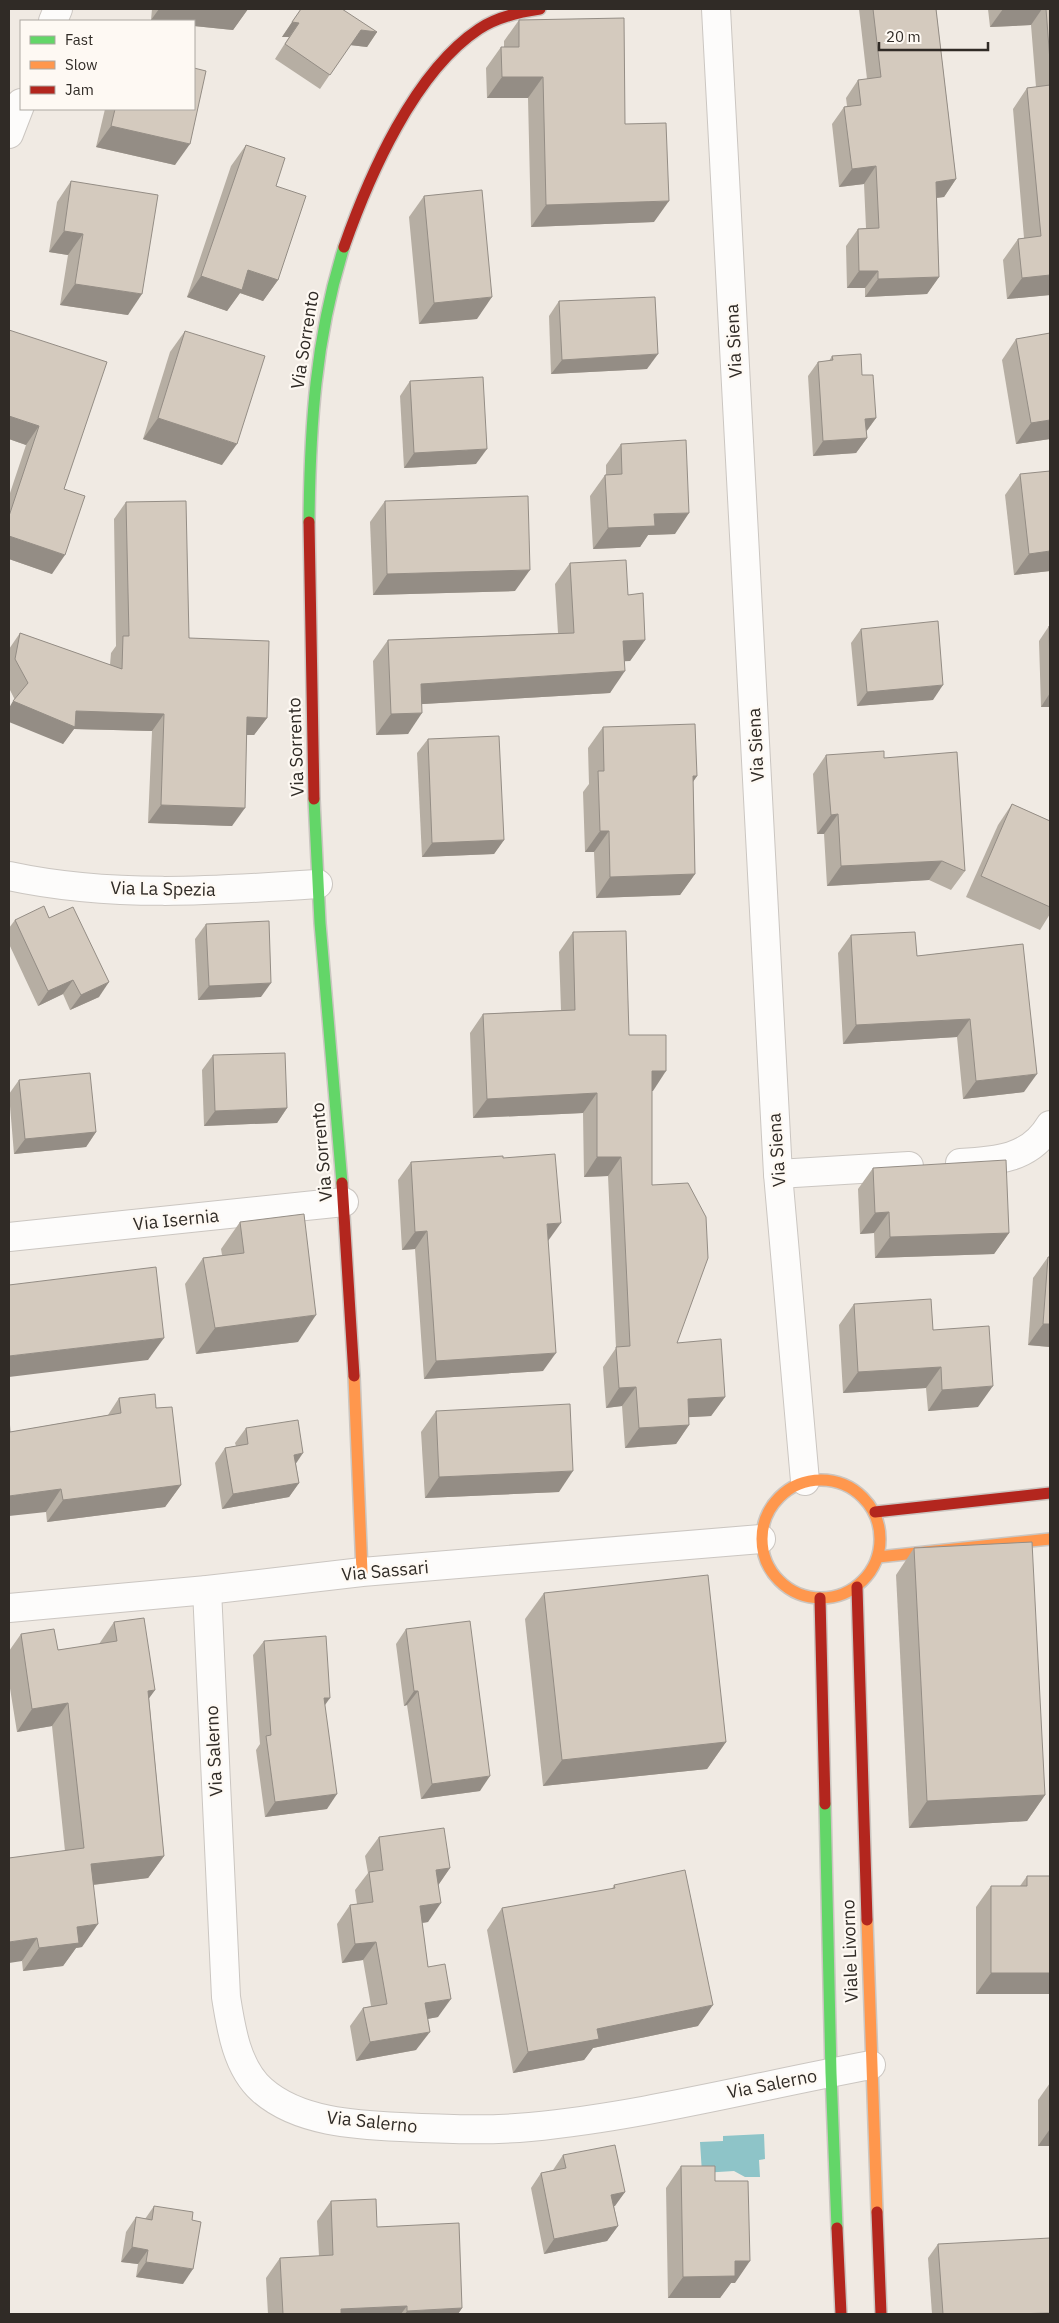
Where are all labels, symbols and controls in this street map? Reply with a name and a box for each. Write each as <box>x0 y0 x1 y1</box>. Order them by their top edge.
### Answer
legend <box>20 20 195 110</box>
scale bar <box>879 20 988 52</box>
text: 20 m <box>886 27 921 46</box>
text: Fast <box>65 30 93 49</box>
text: Slow <box>65 55 98 74</box>
text: Jam <box>65 80 94 99</box>
street label: Via Sorrento <box>285 289 324 391</box>
street label: Via Siena <box>720 303 747 379</box>
street label: Via Sorrento <box>282 697 309 797</box>
street label: Via Siena <box>742 707 769 783</box>
street label: Via La Spezia <box>110 876 216 901</box>
street label: Via Sorrento <box>306 1102 337 1203</box>
street label: Via Siena <box>762 1112 791 1188</box>
street label: Via Isernia <box>132 1204 220 1235</box>
street label: Via Sassari <box>340 1555 430 1586</box>
street label: Via Salerno <box>200 1705 227 1797</box>
street label: Viale Livorno <box>836 1899 863 2003</box>
street label: Via Salerno <box>725 2064 819 2103</box>
street label: Via Salerno <box>326 2105 419 2138</box>

